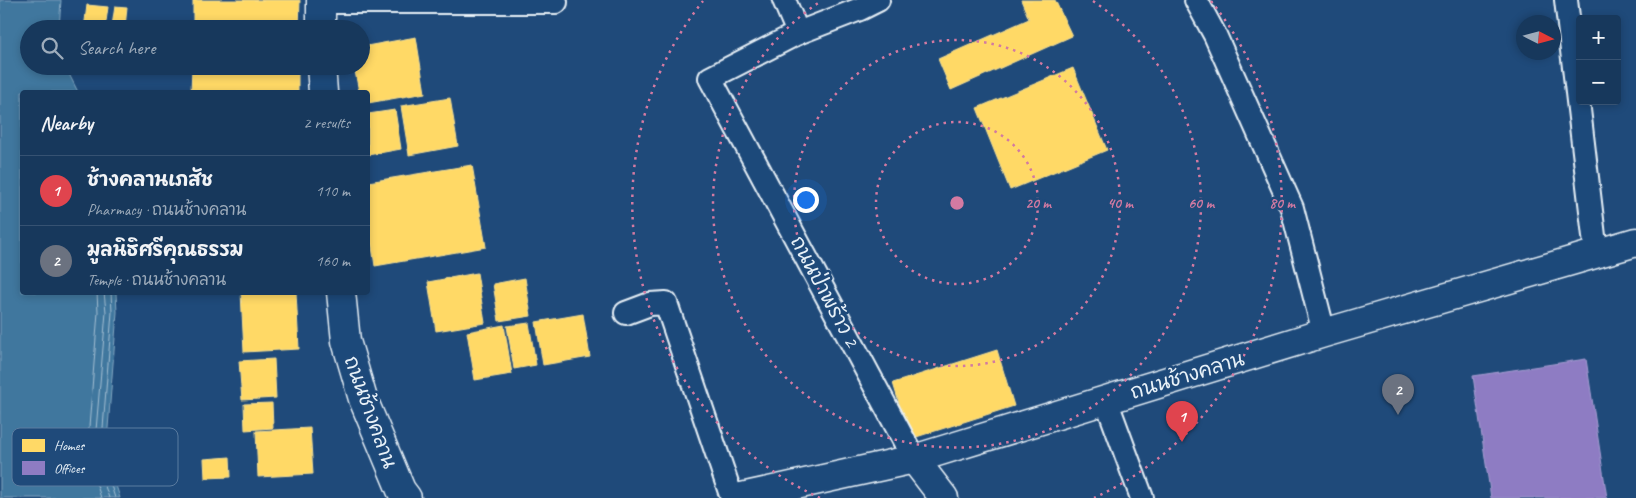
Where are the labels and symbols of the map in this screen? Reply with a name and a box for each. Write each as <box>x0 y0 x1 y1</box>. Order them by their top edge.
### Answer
north arrow <box>1516 15 1561 60</box>
your location <box>793 187 819 213</box>
centre of rings <box>948 194 966 212</box>
text: 20 m <box>1025 194 1052 213</box>
text: 40 m <box>1107 194 1134 213</box>
text: 60 m <box>1188 194 1215 213</box>
text: 80 m <box>1269 194 1296 213</box>
street label: ถนนป่าพร้าว 2 <box>785 231 866 353</box>
street label: ถนนช้างคลาน <box>1127 345 1247 405</box>
street label: ถนนช้างคลาน <box>339 352 403 472</box>
pin: 2 <box>1382 374 1414 415</box>
pin: 1 <box>1166 401 1198 442</box>
legend <box>12 428 178 486</box>
text: Homes <box>54 437 85 454</box>
text: Offices <box>54 460 86 477</box>

